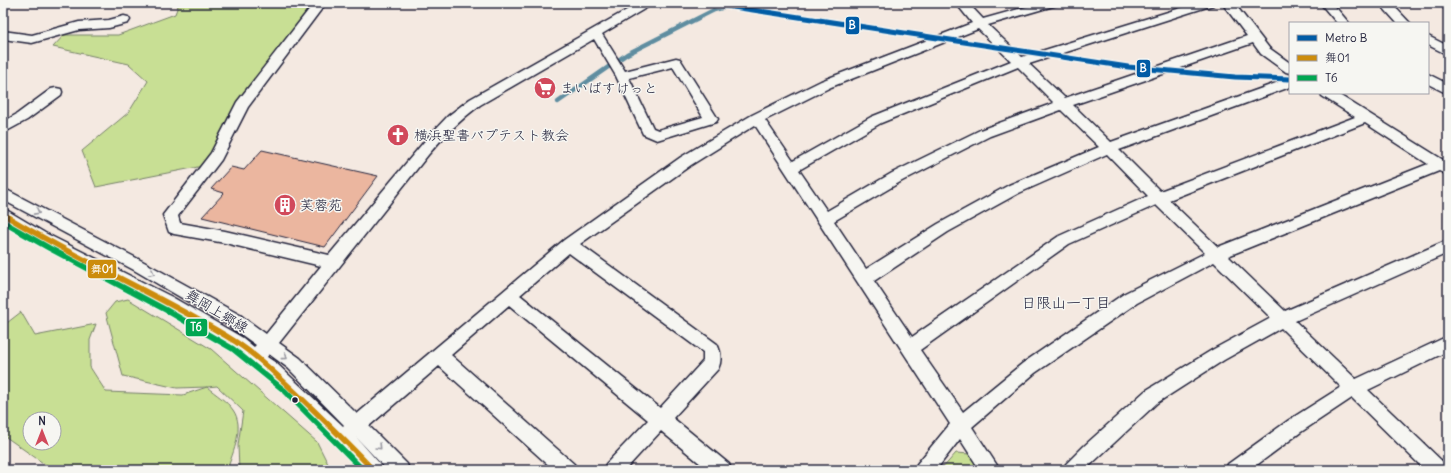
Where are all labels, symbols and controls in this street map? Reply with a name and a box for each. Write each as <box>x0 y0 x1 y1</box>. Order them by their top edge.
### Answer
line badge: B <box>845 16 860 35</box>
text: B <box>848 18 856 32</box>
legend <box>1289 22 1429 94</box>
text: Metro B <box>1325 30 1368 45</box>
text: 舞01 <box>1325 50 1350 65</box>
line badge: B <box>1136 59 1151 78</box>
text: B <box>1139 61 1147 75</box>
text: T6 <box>1325 70 1338 85</box>
supermarket icon: まいばすけっと <box>532 75 558 101</box>
place label: まいばすけっと <box>560 79 658 97</box>
church icon: 横浜聖書バプテスト教会 <box>385 122 411 148</box>
place label: 横浜聖書バプテスト教会 <box>414 126 569 144</box>
building icon: 芙蓉苑 <box>272 192 298 218</box>
place label: 芙蓉苑 <box>300 196 342 214</box>
one-way arrow <box>33 207 40 214</box>
line badge: 舞01 <box>87 259 117 279</box>
text: 舞01 <box>91 262 113 276</box>
one-way arrow <box>147 269 155 276</box>
street label: 舞岡上郷線 <box>182 285 252 337</box>
district label: 日限山一丁目 <box>1021 293 1111 312</box>
line badge: T6 <box>185 318 208 337</box>
text: T6 <box>190 320 202 334</box>
one-way arrow <box>281 352 288 359</box>
unlabelled marker <box>290 395 300 405</box>
north arrow <box>22 411 62 451</box>
text: N <box>38 414 46 428</box>
one-way arrow <box>374 442 381 450</box>

